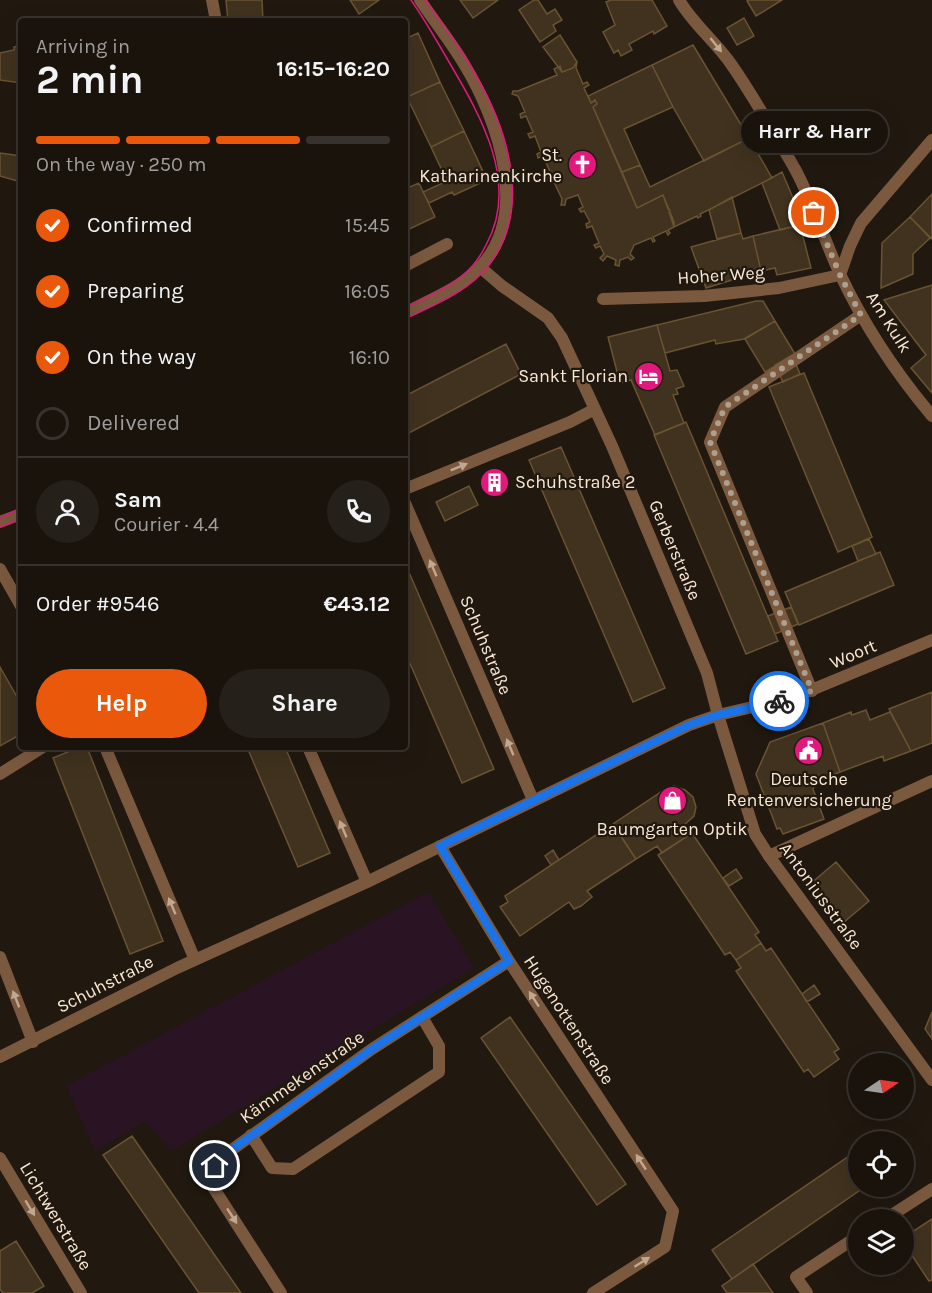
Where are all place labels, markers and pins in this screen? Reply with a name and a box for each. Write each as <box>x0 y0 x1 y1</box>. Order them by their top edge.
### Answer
callout: Harr & Harr <box>740 111 888 153</box>
place label: St. Katharinenkirche <box>419 144 562 187</box>
church icon: St. Katharinenkirche <box>567 149 599 181</box>
pin <box>788 187 839 238</box>
hotel icon: Sankt Florian <box>633 360 665 392</box>
place label: Sankt Florian <box>518 365 628 387</box>
building icon: Schuhstraße 2 <box>478 466 510 498</box>
place label: Schuhstraße 2 <box>515 471 635 493</box>
public building icon: Deutsche Rentenversicherung <box>793 734 825 766</box>
place label: Deutsche Rentenversicherung <box>726 768 892 811</box>
shop icon: Baumgarten Optik <box>656 784 688 816</box>
place label: Baumgarten Optik <box>597 818 747 840</box>
pin <box>189 1140 240 1191</box>

